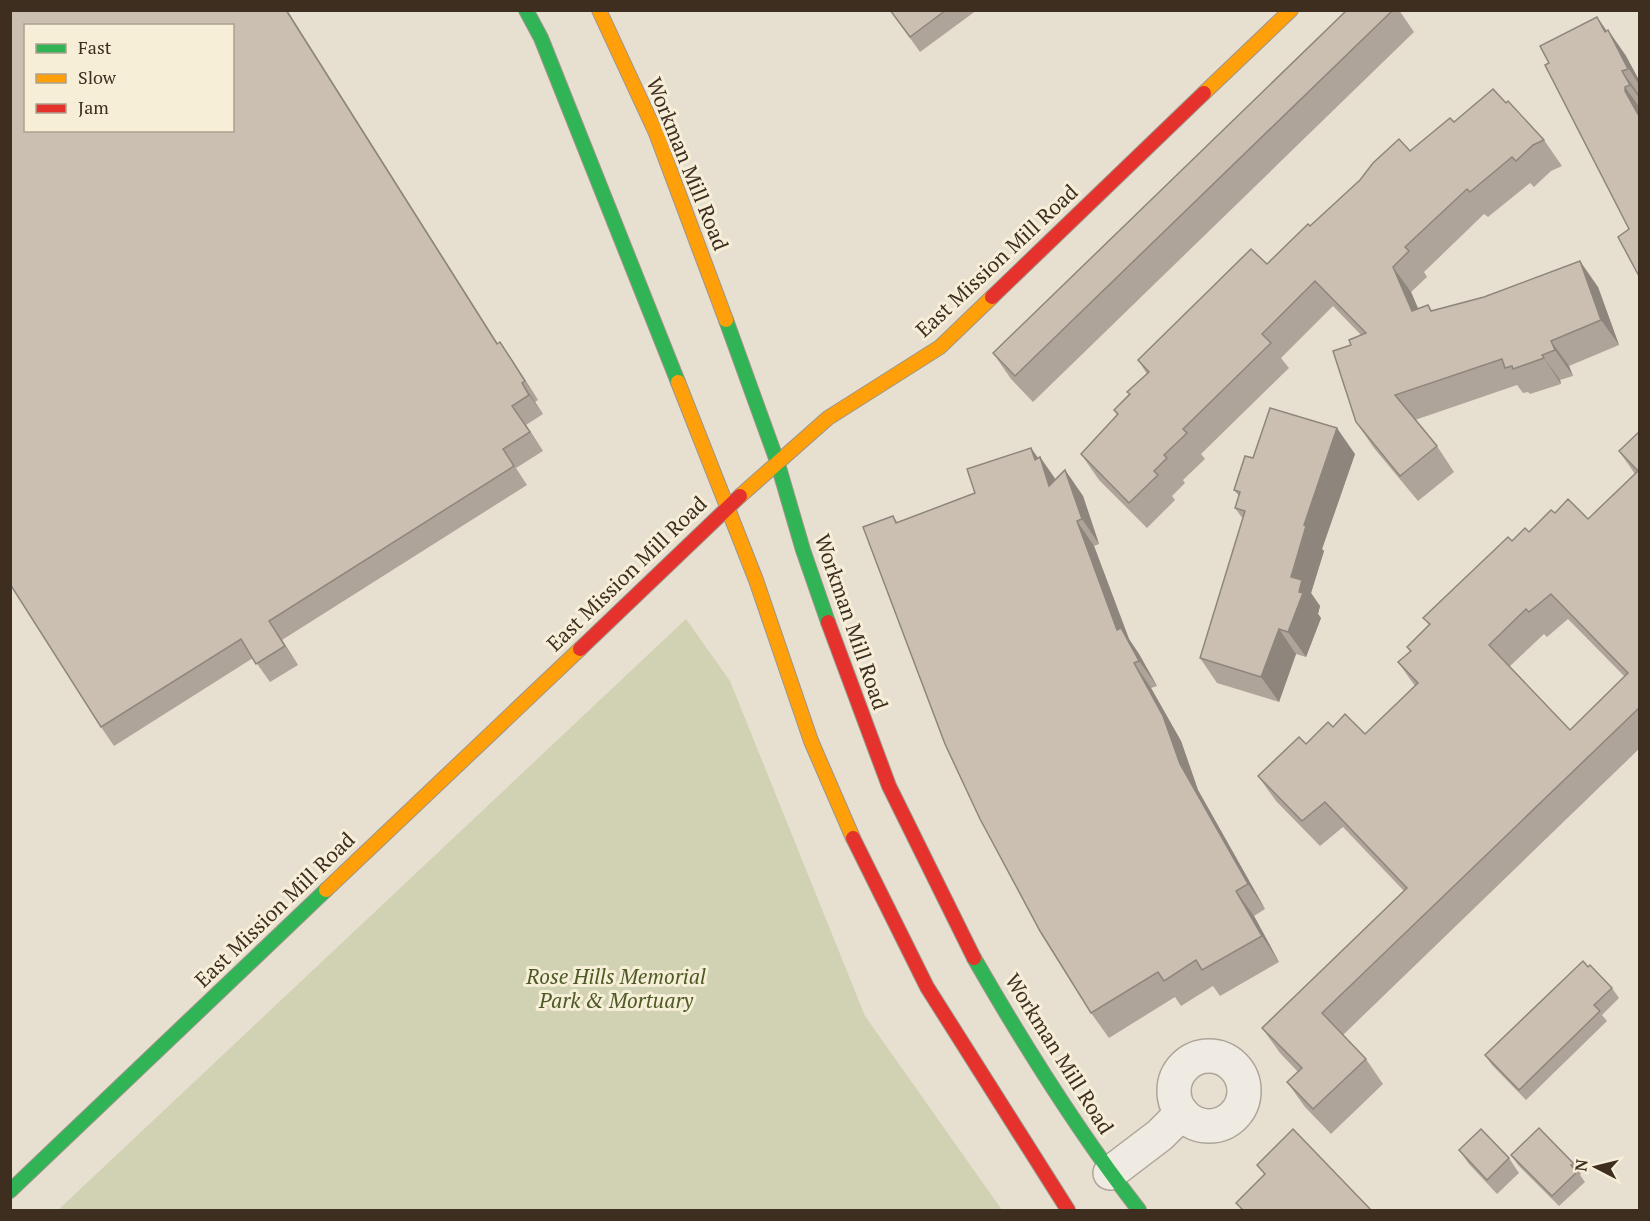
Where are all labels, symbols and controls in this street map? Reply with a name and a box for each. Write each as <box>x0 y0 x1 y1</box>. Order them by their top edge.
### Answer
legend <box>24 24 234 132</box>
text: Fast <box>78 35 112 59</box>
text: Slow <box>78 65 117 89</box>
street label: Workman Mill Road <box>640 73 736 255</box>
text: Jam <box>78 95 109 119</box>
street label: East Mission Mill Road <box>909 177 1084 343</box>
street label: East Mission Mill Road <box>540 489 713 657</box>
street label: Workman Mill Road <box>809 530 895 714</box>
street label: East Mission Mill Road <box>188 825 361 993</box>
park label: Rose Hills Memorial Park & Mortuary <box>525 962 706 1014</box>
street label: Workman Mill Road <box>999 968 1121 1139</box>
north arrow <box>1566 1137 1626 1197</box>
text: N <box>1569 1158 1593 1173</box>

